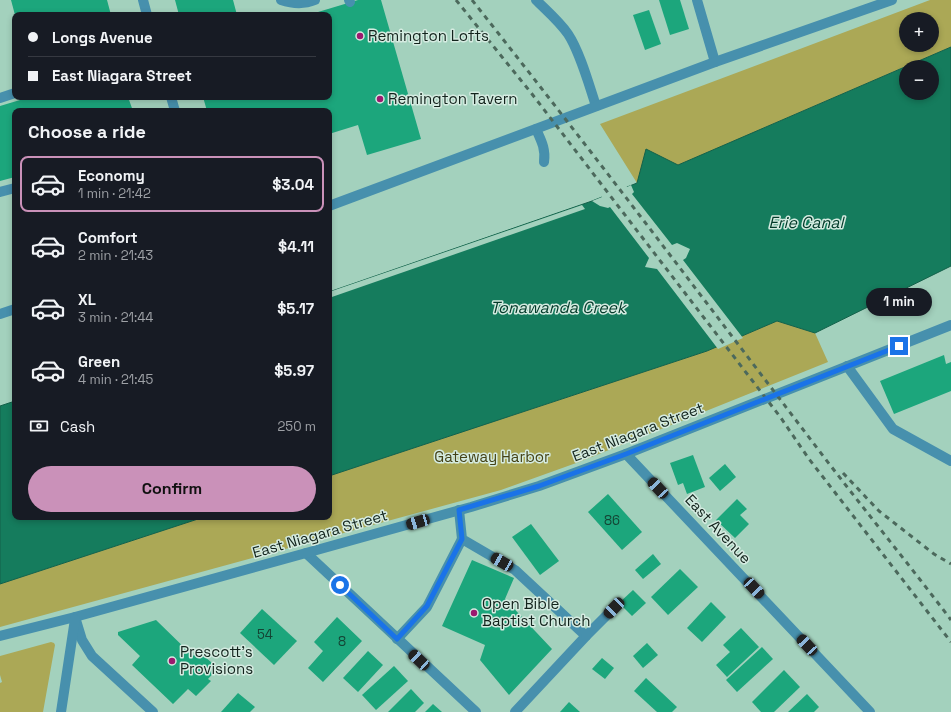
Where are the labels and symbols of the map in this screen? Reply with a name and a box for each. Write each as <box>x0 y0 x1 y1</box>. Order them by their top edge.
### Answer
place label: Remington Lofts <box>368 26 489 45</box>
marker: Remington Lofts <box>355 31 365 41</box>
place label: Remington Tavern <box>388 89 518 108</box>
marker: Remington Tavern <box>375 94 385 104</box>
water label: Erie Canal <box>769 212 846 233</box>
callout: 1 min <box>866 288 932 316</box>
water label: Tonawanda Creek <box>490 297 628 318</box>
route end <box>890 337 908 355</box>
street label: East Niagara Street <box>569 398 706 465</box>
park label: Gateway Harbor <box>434 447 550 466</box>
car <box>645 475 671 501</box>
street label: East Avenue <box>681 490 755 568</box>
street label: East Niagara Street <box>250 505 390 562</box>
house number: 86 <box>604 512 620 529</box>
car <box>405 513 431 531</box>
car <box>489 551 515 573</box>
car <box>741 575 767 601</box>
route start <box>331 576 349 594</box>
place label: Open Bible Baptist Church <box>482 594 590 630</box>
car <box>601 595 627 621</box>
marker: Open Bible Baptist Church <box>469 608 479 618</box>
house number: 54 <box>257 626 273 643</box>
car <box>794 632 820 658</box>
house number: 8 <box>338 633 346 650</box>
place label: Prescott's Provisions <box>180 642 253 678</box>
car <box>406 647 432 673</box>
marker: Prescott's Provisions <box>167 656 177 666</box>

